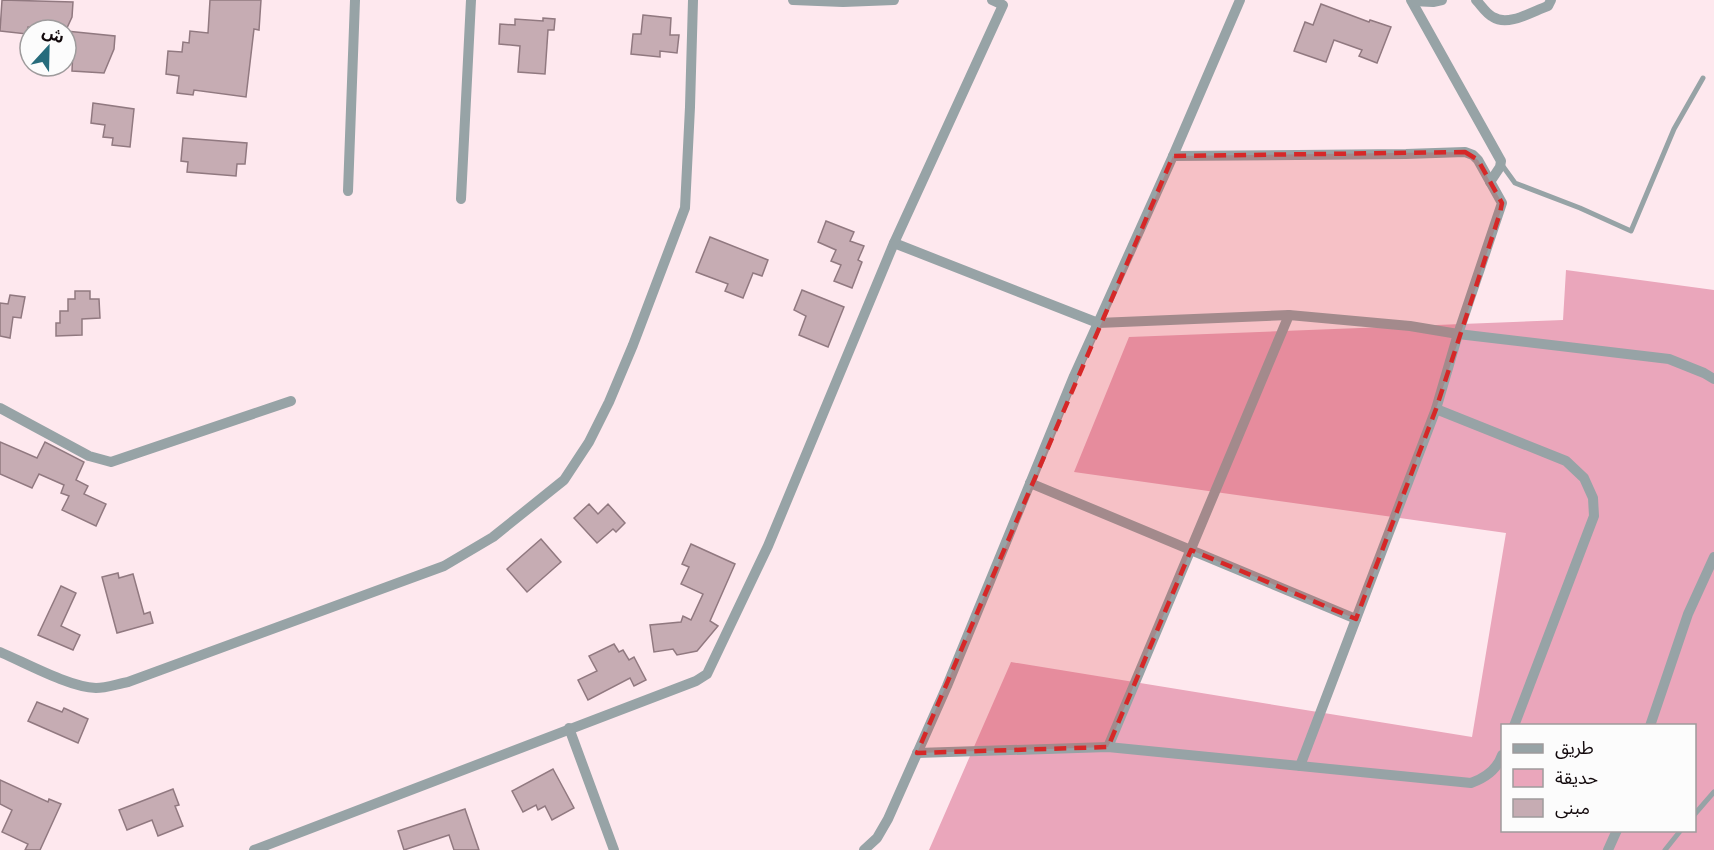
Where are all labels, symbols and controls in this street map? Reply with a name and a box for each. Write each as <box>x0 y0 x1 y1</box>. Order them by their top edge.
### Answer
north arrow <box>18 18 78 78</box>
text: ش <box>40 22 67 47</box>
legend <box>1501 724 1696 832</box>
text: طريق <box>1555 737 1594 759</box>
text: حديقة <box>1555 767 1598 788</box>
text: مبنى <box>1555 797 1590 819</box>

